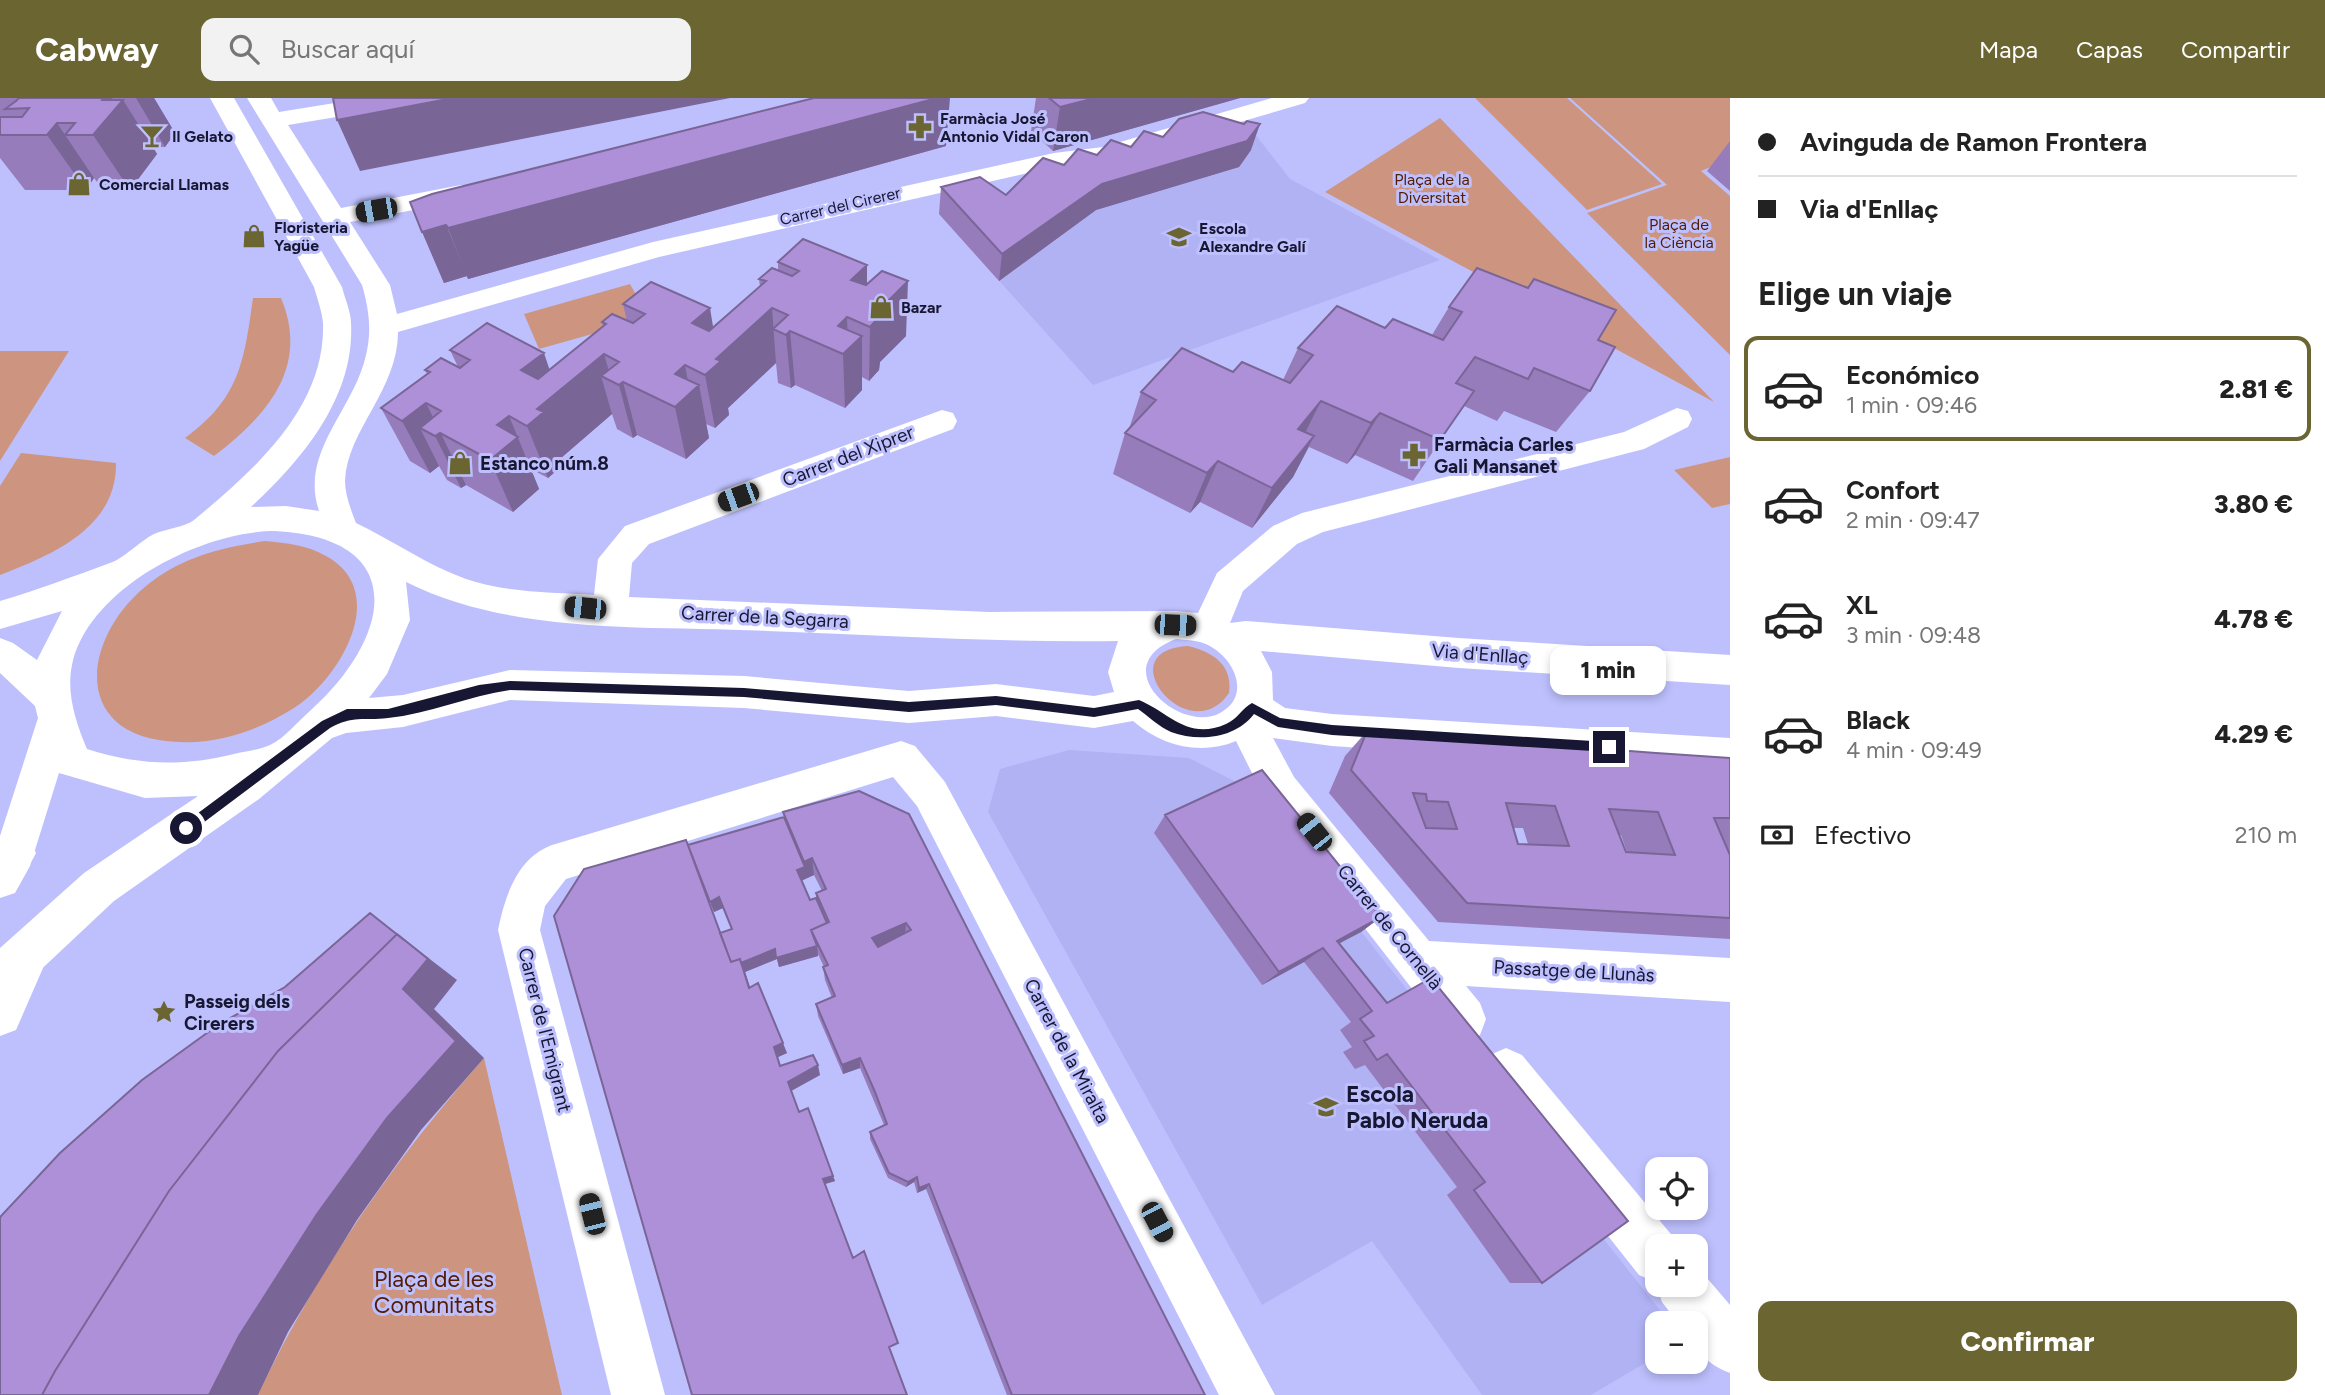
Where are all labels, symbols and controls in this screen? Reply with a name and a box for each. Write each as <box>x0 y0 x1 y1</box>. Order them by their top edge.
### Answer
search box <box>201 18 691 81</box>
text: Cabway <box>35 30 159 69</box>
icon: search <box>225 30 263 68</box>
text: Buscar aquí <box>281 33 415 65</box>
text: Mapa <box>1979 35 2038 64</box>
text: Capas <box>2076 35 2143 64</box>
text: Compartir <box>2181 35 2290 64</box>
place label: Farmàcia José Antonio Vidal Caron <box>940 109 1089 146</box>
pharmacy icon: Farmàcia José Antonio Vidal Caron <box>906 113 934 141</box>
bar icon: Il Gelato <box>138 122 166 150</box>
text: Avinguda de Ramon Frontera <box>1800 126 2147 158</box>
place label: Il Gelato <box>172 127 233 146</box>
shop icon: Comercial Llamas <box>65 170 93 198</box>
park label: Plaça de la Diversitat <box>1394 170 1470 207</box>
place label: Comercial Llamas <box>99 175 230 194</box>
street label: Carrer del Cirerer <box>778 183 903 229</box>
text: Via d'Enllaç <box>1800 193 1938 225</box>
car <box>354 196 399 224</box>
park label: Plaça de la Ciència <box>1644 215 1714 252</box>
place label: Floristeria Yagüe <box>274 218 348 255</box>
place label: Escola Alexandre Galí <box>1199 219 1306 256</box>
shop icon: Floristeria Yagüe <box>240 222 268 250</box>
school or university icon: Escola Alexandre Galí <box>1165 223 1193 251</box>
text: Elige un viaje <box>1758 275 1952 313</box>
shop icon: Bazar <box>867 293 895 321</box>
place label: Bazar <box>901 298 942 317</box>
icon: car <box>1762 357 1825 420</box>
text: Económico <box>1846 359 1979 391</box>
text: 2.81 € <box>2219 373 2293 405</box>
text: 1 min · 09:46 <box>1846 391 1977 419</box>
street label: Carrer del Xiprer <box>779 420 917 492</box>
place label: Farmàcia Carles Gali Mansanet <box>1434 433 1574 478</box>
pharmacy icon: Farmàcia Carles Gali Mansanet <box>1400 441 1428 469</box>
shop icon: Estanco núm.8 <box>446 449 474 477</box>
place label: Estanco núm.8 <box>480 452 609 475</box>
icon: car <box>1762 472 1825 535</box>
text: Confort <box>1846 474 1940 506</box>
car <box>715 480 762 514</box>
text: 3.80 € <box>2214 488 2293 520</box>
text: 2 min · 09:47 <box>1846 506 1980 534</box>
icon: car <box>1762 587 1825 650</box>
text: XL <box>1846 589 1878 621</box>
car <box>564 595 607 621</box>
street label: Carrer de la Segarra <box>681 601 849 633</box>
text: 4.78 € <box>2214 603 2293 635</box>
car <box>1154 614 1197 636</box>
text: 3 min · 09:48 <box>1846 621 1981 649</box>
street label: Via d'Enllaç <box>1431 639 1529 669</box>
callout: 1 min <box>1551 646 1667 694</box>
text: 1 min <box>1581 656 1635 684</box>
icon: car <box>1762 702 1825 765</box>
text: Black <box>1846 704 1910 736</box>
text: 4.29 € <box>2214 718 2293 750</box>
route end <box>1593 731 1625 763</box>
text: 4 min · 09:49 <box>1846 736 1982 764</box>
car <box>1293 809 1336 855</box>
route start <box>170 812 202 844</box>
icon: cash <box>1758 816 1796 854</box>
text: Efectivo <box>1814 819 1911 851</box>
text: 210 m <box>2235 821 2297 849</box>
street label: Carrer de Cornellà <box>1333 860 1447 994</box>
street label: Carrer de l'Emigrant <box>513 945 577 1115</box>
street label: Passatge de Llunàs <box>1493 955 1655 987</box>
street label: Carrer de la Miralta <box>1019 975 1115 1127</box>
place label: Passeig dels Cirerers <box>184 990 290 1035</box>
place icon: Passeig dels Cirerers <box>150 998 178 1026</box>
place label: Escola Pablo Neruda <box>1346 1080 1488 1134</box>
school or university icon: Escola Pablo Neruda <box>1312 1093 1340 1121</box>
map controls <box>1645 1157 1708 1374</box>
button: locate <box>1645 1157 1708 1220</box>
car <box>577 1191 608 1237</box>
car <box>1138 1199 1177 1245</box>
button: + <box>1645 1234 1708 1297</box>
park label: Plaça de les Comunitats <box>374 1265 494 1319</box>
button: Confirmar <box>1758 1301 2297 1381</box>
button: − <box>1645 1311 1708 1374</box>

